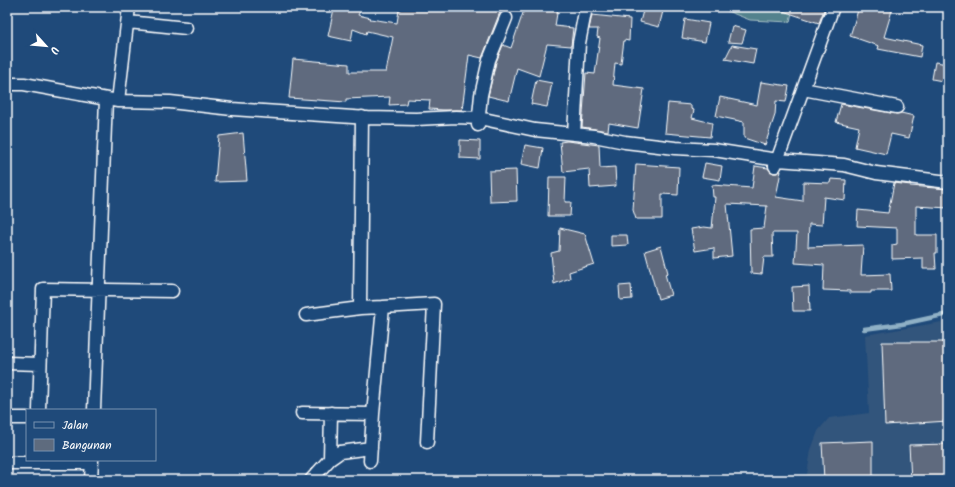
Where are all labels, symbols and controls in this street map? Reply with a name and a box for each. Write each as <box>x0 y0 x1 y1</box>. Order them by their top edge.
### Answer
north arrow <box>26 26 66 66</box>
text: U <box>44 43 64 57</box>
legend <box>26 409 156 461</box>
text: Jalan <box>62 416 88 435</box>
text: Bangunan <box>62 436 112 455</box>

